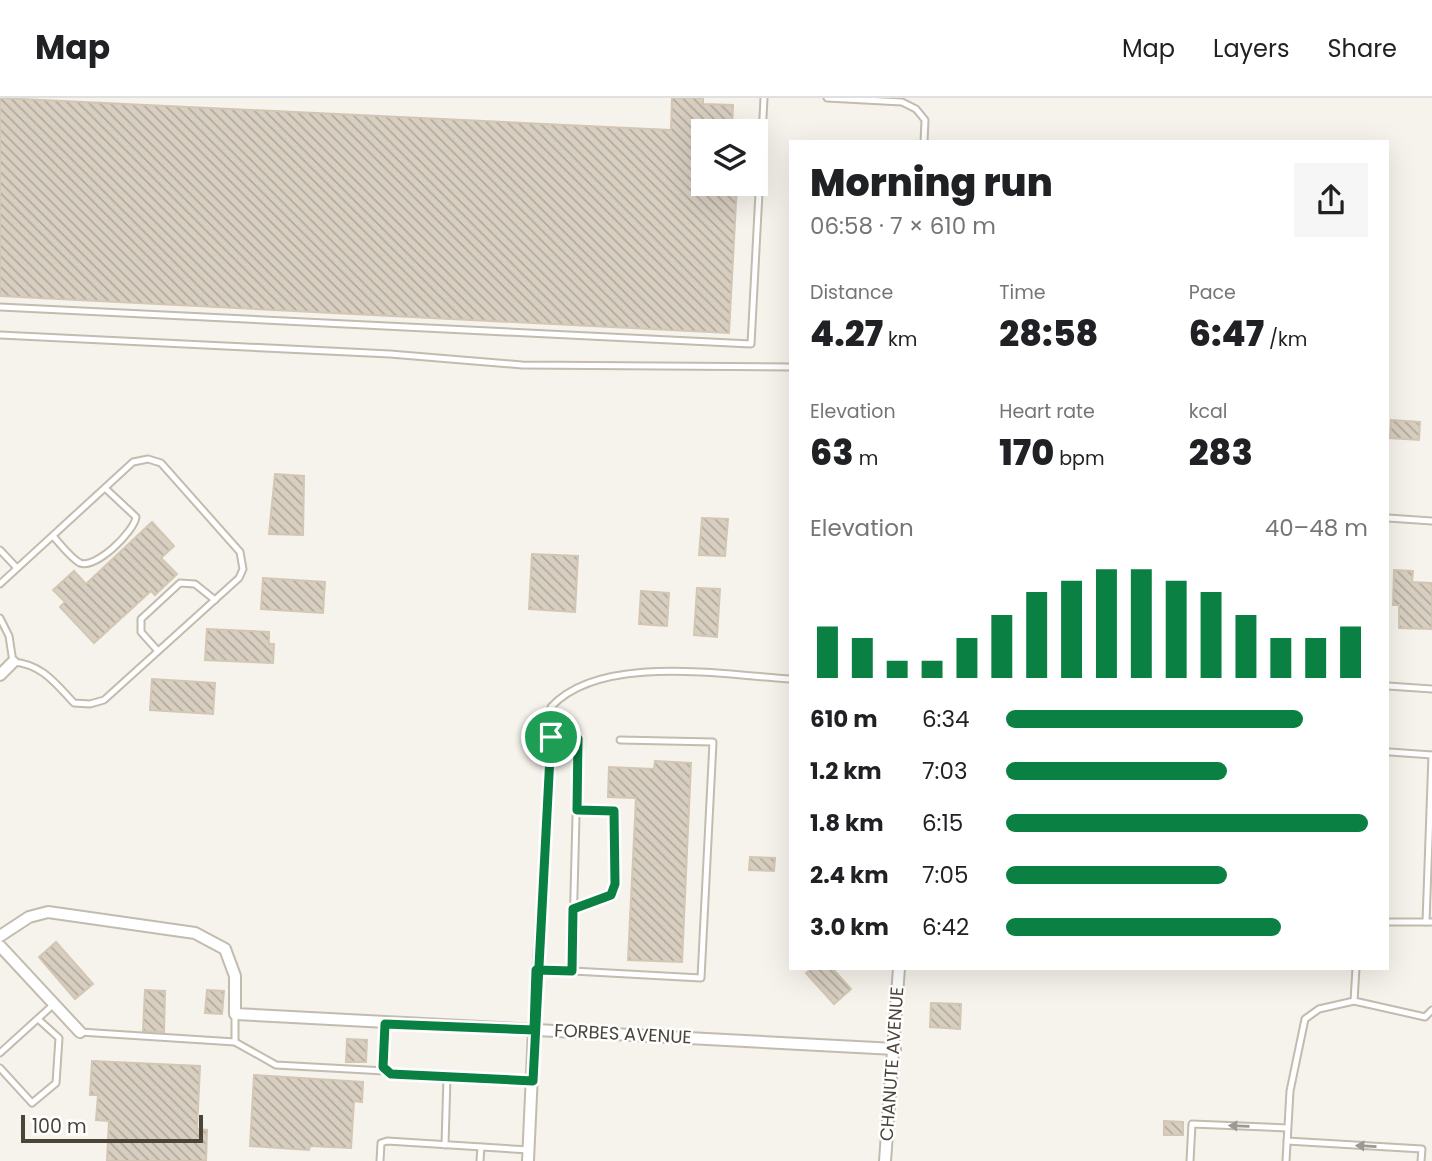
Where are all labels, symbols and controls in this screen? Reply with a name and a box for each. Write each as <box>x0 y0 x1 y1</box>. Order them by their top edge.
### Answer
text: Map <box>35 24 110 71</box>
text: Map <box>1122 32 1175 65</box>
text: Layers <box>1213 32 1289 65</box>
text: Share <box>1327 32 1397 65</box>
map controls <box>691 119 768 196</box>
button: layers <box>691 119 768 196</box>
text: Morning run <box>810 156 1053 209</box>
button: share <box>1294 163 1368 237</box>
text: 06:58 · 7 × 610 m <box>810 210 996 242</box>
text: Distance <box>810 279 893 306</box>
text: Time <box>999 279 1046 306</box>
text: Pace <box>1189 279 1236 306</box>
text: 4.27 <box>810 309 883 358</box>
text: 28:58 <box>999 309 1098 358</box>
text: 6:47 <box>1189 309 1264 358</box>
text: km <box>883 326 917 353</box>
text: /km <box>1264 326 1307 353</box>
text: Elevation <box>810 398 896 425</box>
text: Heart rate <box>999 398 1095 425</box>
text: kcal <box>1189 398 1228 425</box>
text: 63 <box>810 428 854 477</box>
text: 170 <box>999 428 1054 477</box>
text: 283 <box>1189 428 1253 477</box>
text: m <box>854 445 878 472</box>
text: bpm <box>1054 445 1105 472</box>
text: Elevation <box>810 512 914 544</box>
text: 40–48 m <box>1265 512 1368 544</box>
text: 610 m <box>810 703 878 735</box>
text: 6:34 <box>922 703 970 735</box>
pin <box>521 707 581 767</box>
icon: arrive <box>532 718 570 756</box>
text: 1.2 km <box>810 755 882 787</box>
text: 7:03 <box>922 755 967 787</box>
text: 1.8 km <box>810 807 884 839</box>
text: 6:15 <box>922 807 963 839</box>
text: 2.4 km <box>810 859 889 891</box>
text: 7:05 <box>922 859 968 891</box>
text: 3.0 km <box>810 911 889 943</box>
text: 6:42 <box>922 911 969 943</box>
street label: CHANUTE AVENUE <box>874 986 909 1142</box>
street label: FORBES AVENUE <box>554 1017 692 1050</box>
scale bar <box>21 1112 203 1144</box>
text: 100 m <box>32 1113 87 1140</box>
one-way arrow <box>1228 1121 1250 1132</box>
one-way arrow <box>1355 1140 1377 1151</box>

